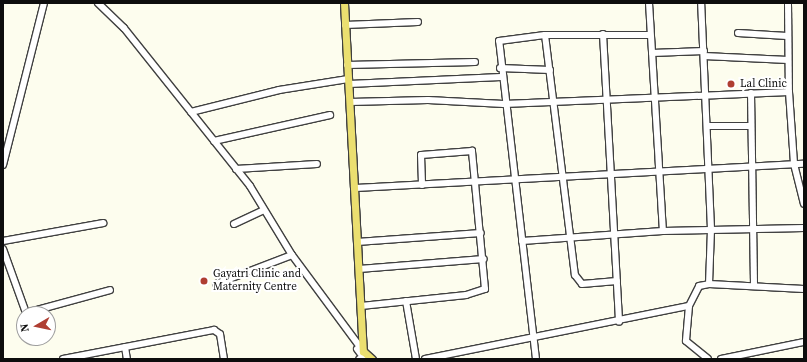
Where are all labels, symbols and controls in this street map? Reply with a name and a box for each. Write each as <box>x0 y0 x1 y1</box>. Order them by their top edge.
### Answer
place label: Lal Clinic <box>740 77 787 91</box>
marker: Lal Clinic <box>725 78 737 90</box>
place label: Gayatri Clinic and Maternity Centre <box>213 268 301 294</box>
marker: Gayatri Clinic and Maternity Centre <box>198 275 210 287</box>
north arrow <box>16 306 56 346</box>
text: N <box>17 323 33 333</box>

